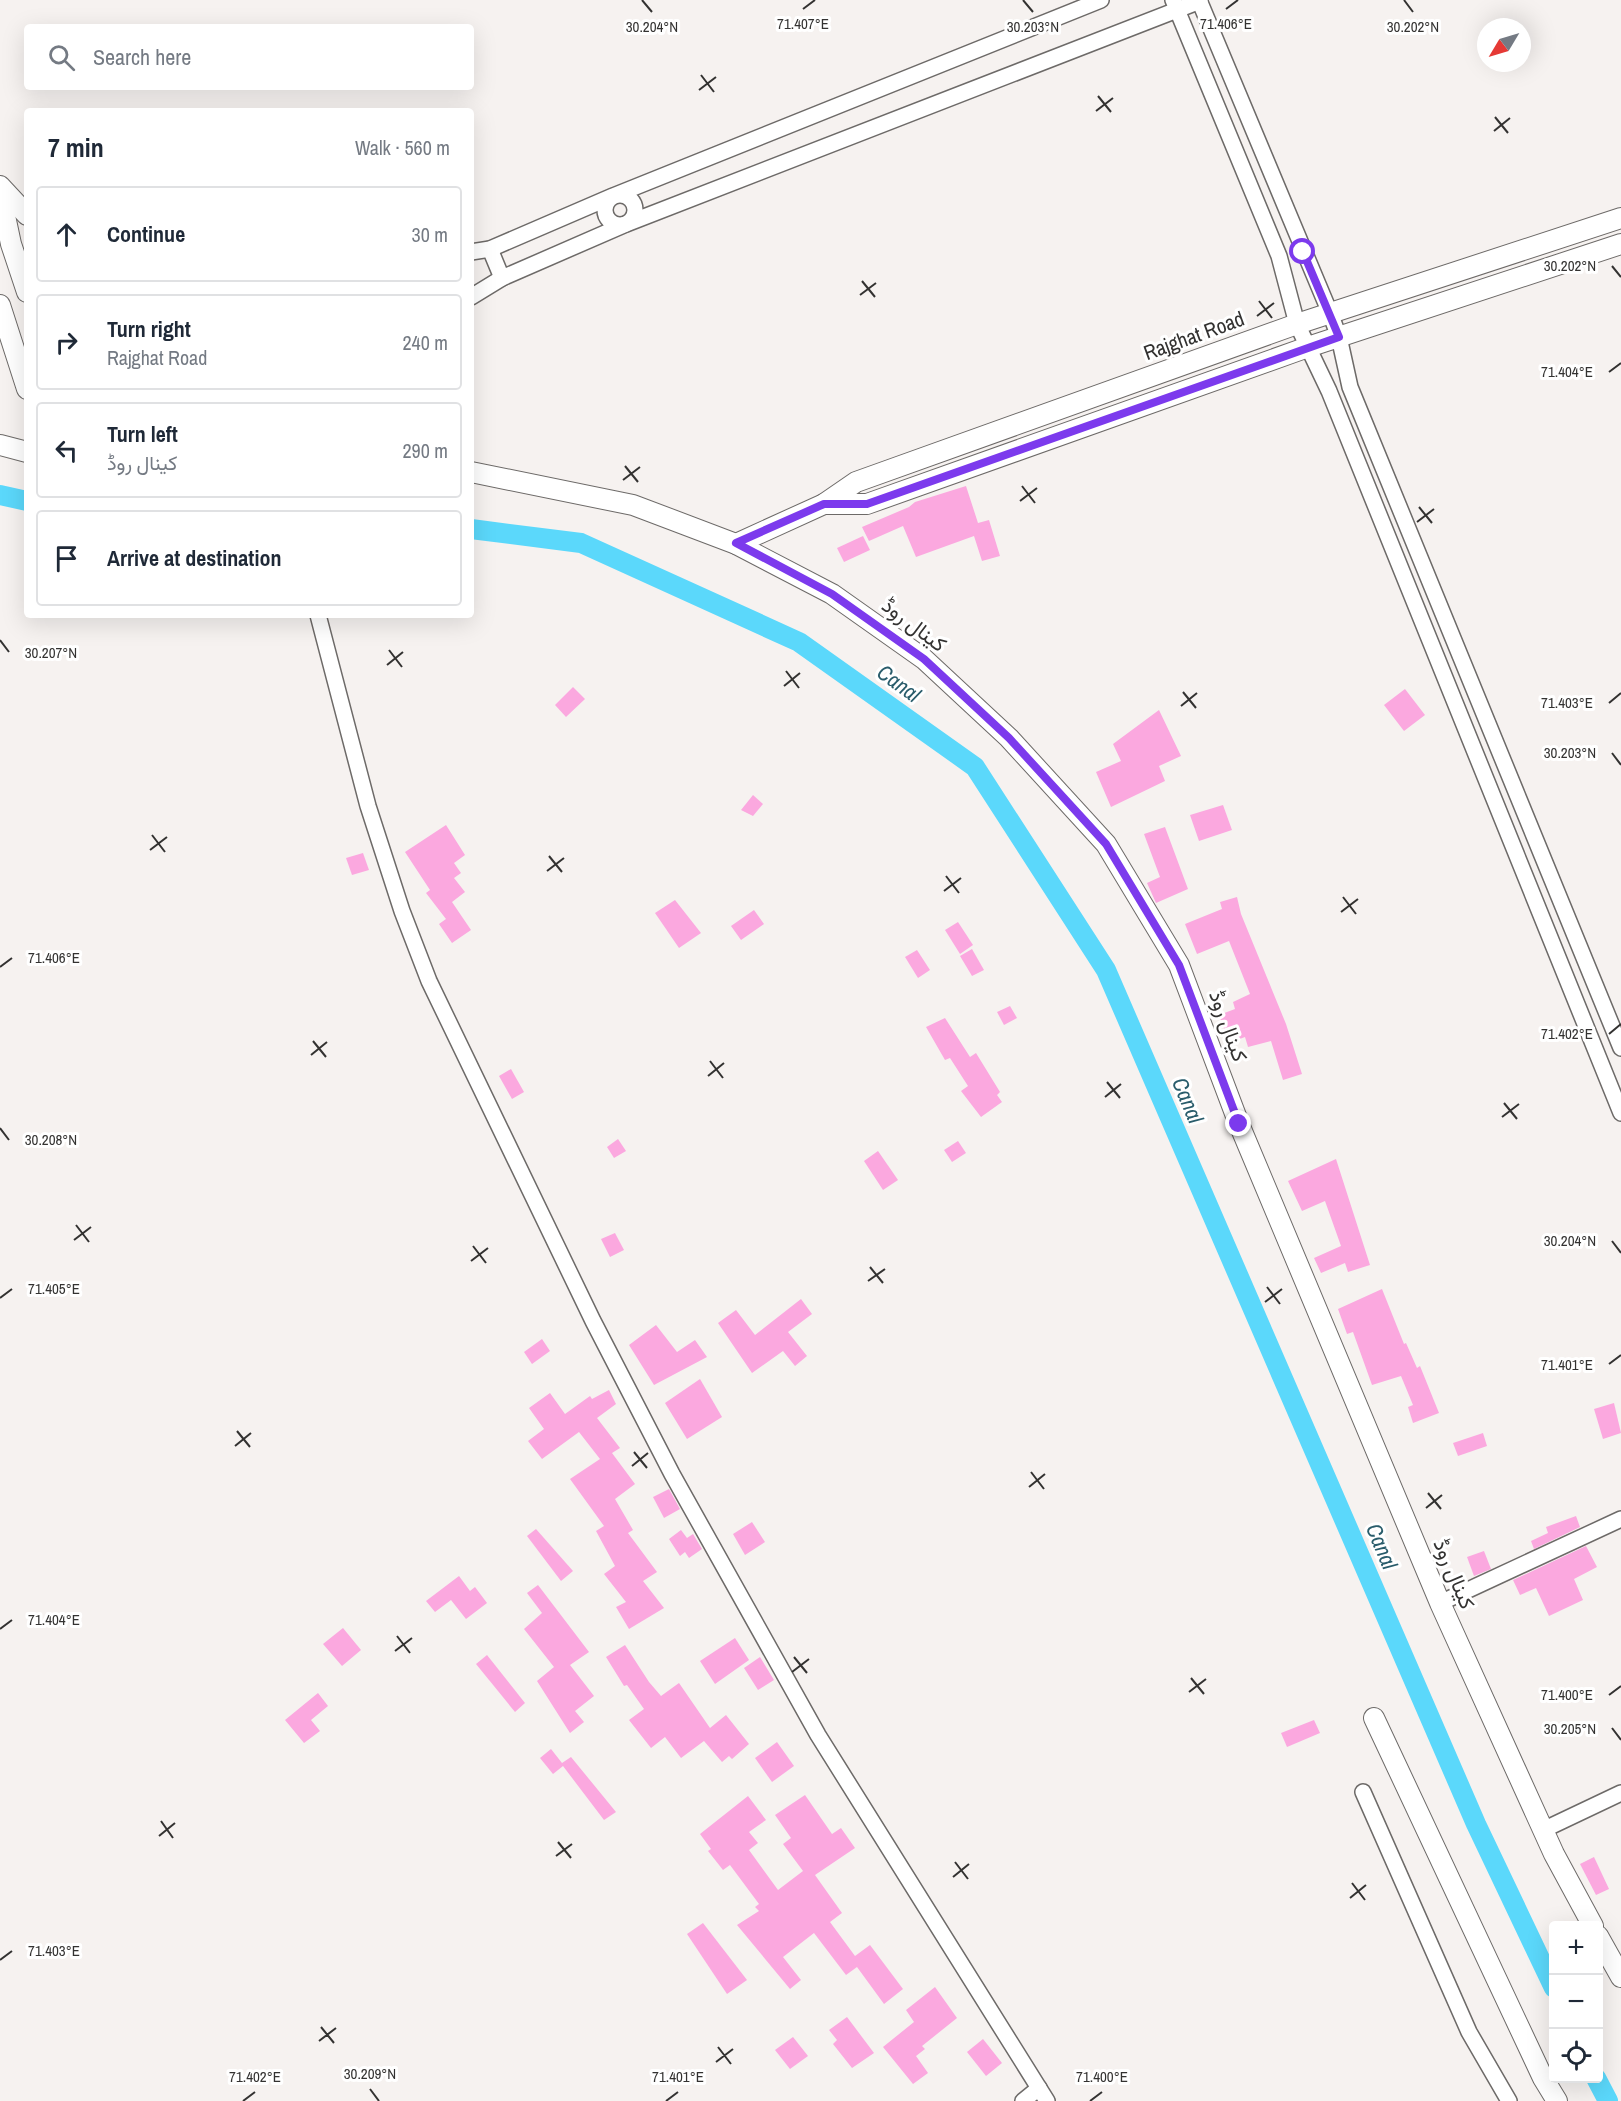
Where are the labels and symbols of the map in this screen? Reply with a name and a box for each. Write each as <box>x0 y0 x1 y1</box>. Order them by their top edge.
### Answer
text: 71.407°E <box>777 13 829 34</box>
text: 71.406°E <box>1200 13 1252 34</box>
text: 30.204°N <box>626 16 678 37</box>
text: 30.203°N <box>1007 16 1059 37</box>
text: 30.202°N <box>1387 16 1439 37</box>
north arrow <box>1477 18 1531 72</box>
route start <box>1289 238 1315 264</box>
text: 30.202°N <box>1544 255 1596 276</box>
street label: Rajghat Road <box>1139 304 1248 367</box>
text: 71.404°E <box>1541 361 1593 382</box>
street label: کینال روڈ <box>876 591 953 658</box>
text: 30.207°N <box>25 642 77 663</box>
water label: Canal <box>871 657 928 710</box>
text: 71.403°E <box>1541 692 1593 713</box>
text: 30.203°N <box>1544 742 1596 763</box>
text: 71.406°E <box>28 947 80 968</box>
street label: کینال روڈ <box>1202 986 1255 1066</box>
text: 71.402°E <box>1541 1023 1593 1044</box>
water label: Canal <box>1165 1072 1211 1128</box>
route end <box>1225 1110 1251 1136</box>
text: 30.208°N <box>25 1129 77 1150</box>
text: 30.204°N <box>1544 1230 1596 1251</box>
text: 71.405°E <box>28 1278 80 1299</box>
text: 71.401°E <box>1541 1354 1593 1375</box>
water label: Canal <box>1359 1518 1405 1574</box>
street label: کینال روڈ <box>1427 1534 1482 1614</box>
text: 71.404°E <box>28 1609 80 1630</box>
text: 71.400°E <box>1541 1684 1593 1705</box>
text: 30.205°N <box>1544 1718 1596 1739</box>
text: 71.403°E <box>28 1940 80 1961</box>
text: 30.209°N <box>344 2063 396 2084</box>
text: 71.402°E <box>229 2066 281 2087</box>
text: 71.401°E <box>652 2066 704 2087</box>
text: 71.400°E <box>1076 2066 1128 2087</box>

